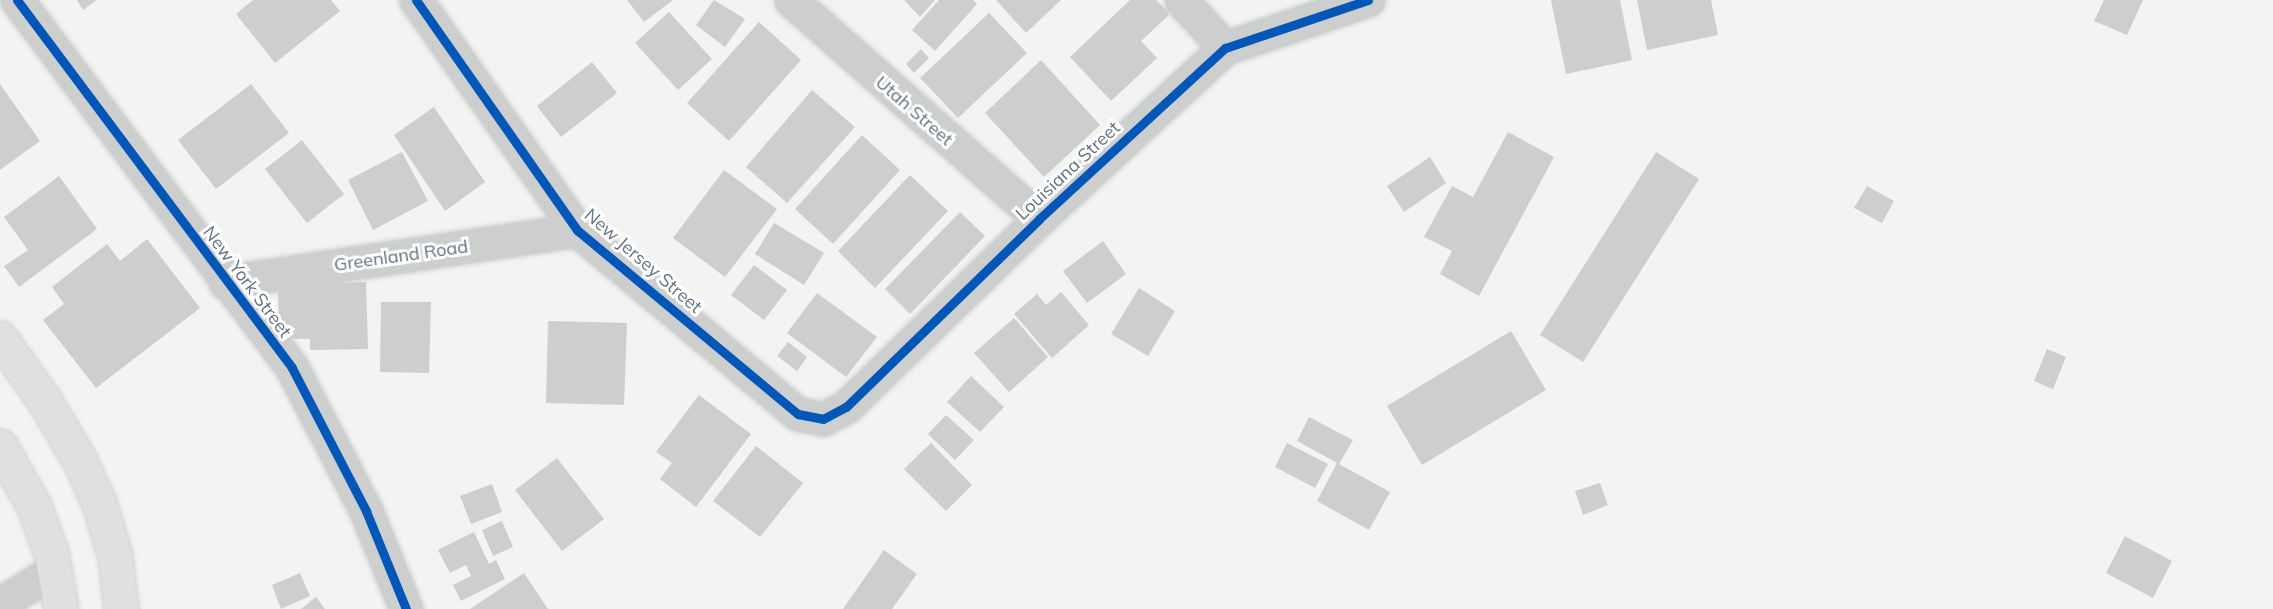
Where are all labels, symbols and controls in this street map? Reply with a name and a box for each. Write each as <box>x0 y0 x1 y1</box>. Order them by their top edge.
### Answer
street label: Utah Street <box>871 72 957 150</box>
street label: Louisiana Street <box>1011 117 1125 225</box>
street label: New Jersey Street <box>580 204 706 318</box>
street label: New York Street <box>198 222 296 342</box>
street label: Greenland Road <box>333 236 469 276</box>

